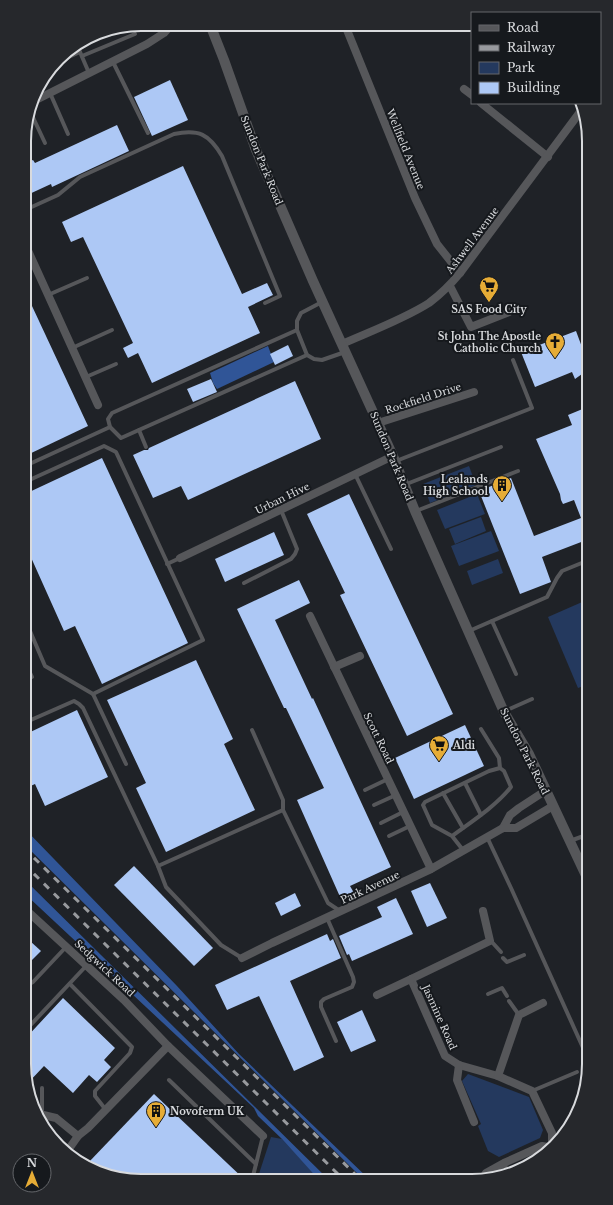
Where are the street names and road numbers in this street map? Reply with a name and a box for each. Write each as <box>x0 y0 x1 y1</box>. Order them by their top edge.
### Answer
street label: Wellfield Avenue <box>383 106 428 192</box>
street label: Sundon Park Road <box>238 113 286 207</box>
street label: Ashwell Avenue <box>443 204 502 277</box>
street label: Rockfield Drive <box>383 380 463 417</box>
street label: Sundon Park Road <box>367 410 416 503</box>
street label: Urban Hive <box>253 480 312 517</box>
street label: Sundon Park Road <box>497 706 552 797</box>
street label: Scott Road <box>361 710 397 766</box>
street label: Park Avenue <box>339 868 402 907</box>
street label: Sedgwick Road <box>72 937 138 1000</box>
street label: Jasmine Road <box>419 981 460 1052</box>

